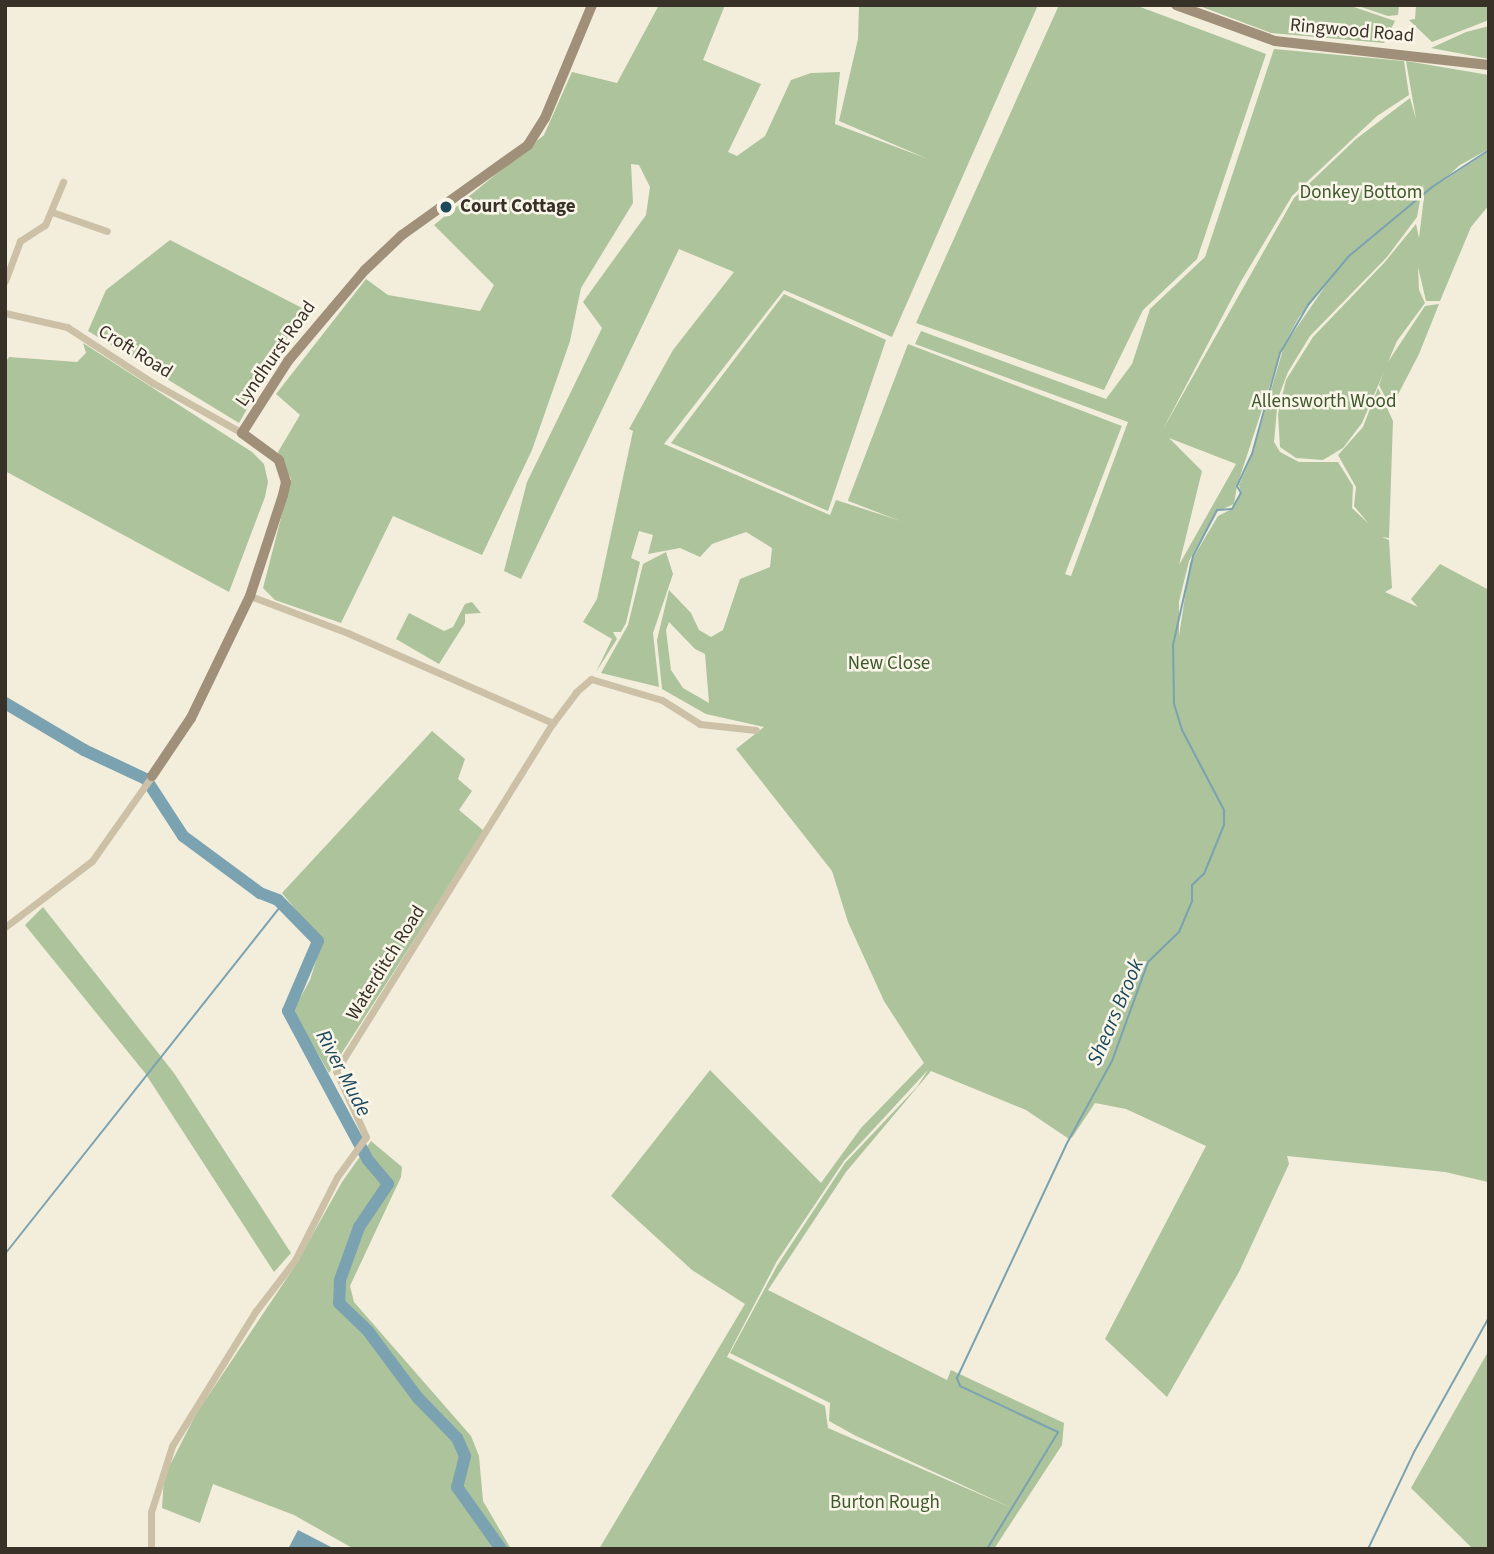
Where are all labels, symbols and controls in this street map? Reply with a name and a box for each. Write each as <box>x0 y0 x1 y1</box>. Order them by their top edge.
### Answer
street label: Ringwood Road <box>1289 14 1415 48</box>
park label: Donkey Bottom <box>1299 182 1423 204</box>
place label: Court Cottage <box>460 196 576 218</box>
marker: Court Cottage <box>438 199 454 215</box>
street label: Lyndhurst Road <box>231 297 321 411</box>
street label: Croft Road <box>94 320 176 384</box>
park label: Allensworth Wood <box>1252 391 1396 413</box>
park label: New Close <box>848 653 930 675</box>
street label: Waterditch Road <box>342 901 430 1025</box>
water label: Shears Brook <box>1081 955 1149 1069</box>
water label: River Mude <box>311 1025 377 1121</box>
park label: Burton Rough <box>830 1492 940 1514</box>

